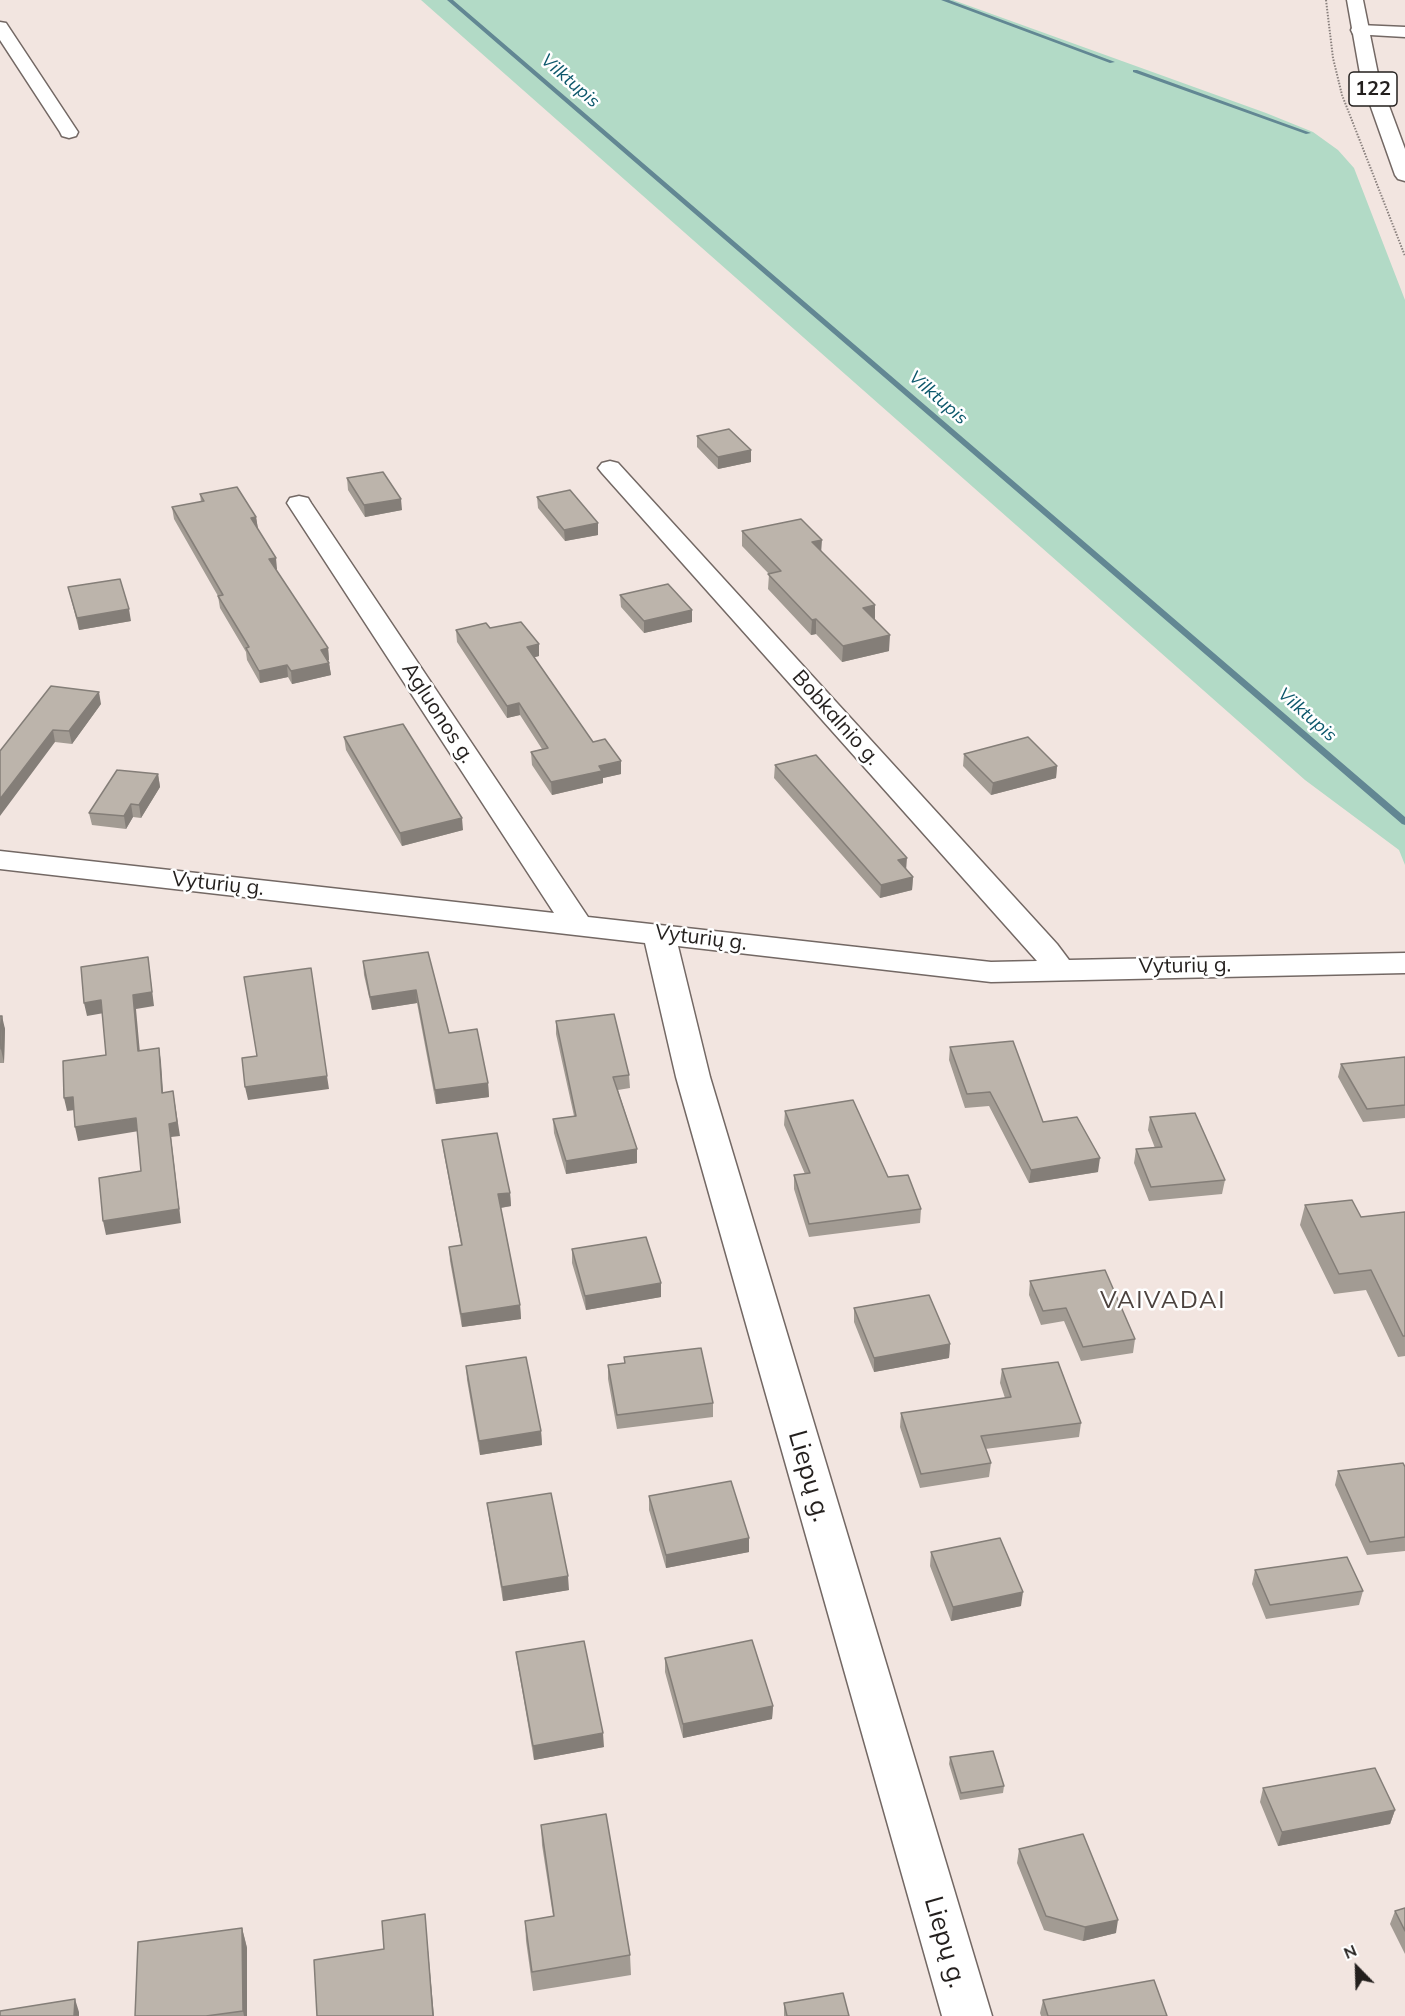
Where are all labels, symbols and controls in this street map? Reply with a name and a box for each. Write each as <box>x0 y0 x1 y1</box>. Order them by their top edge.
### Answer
water label: Vilktupis <box>536 50 604 112</box>
road number: 122 <box>1349 72 1397 106</box>
water label: Vilktupis <box>904 367 972 429</box>
street label: Agluonos g. <box>396 658 480 768</box>
street label: Bobkalnio g. <box>787 665 885 771</box>
water label: Vilktupis <box>1273 684 1341 746</box>
street label: Vyturių g. <box>171 867 265 901</box>
street label: Vyturių g. <box>654 920 748 956</box>
street label: Vyturių g. <box>1139 953 1231 979</box>
district label: VAIVADAI <box>1100 1287 1226 1315</box>
street label: Liepų g. <box>781 1427 837 1525</box>
street label: Liepų g. <box>917 1893 973 1991</box>
north arrow <box>1327 1938 1387 1998</box>
text: N <box>1340 1940 1359 1963</box>

